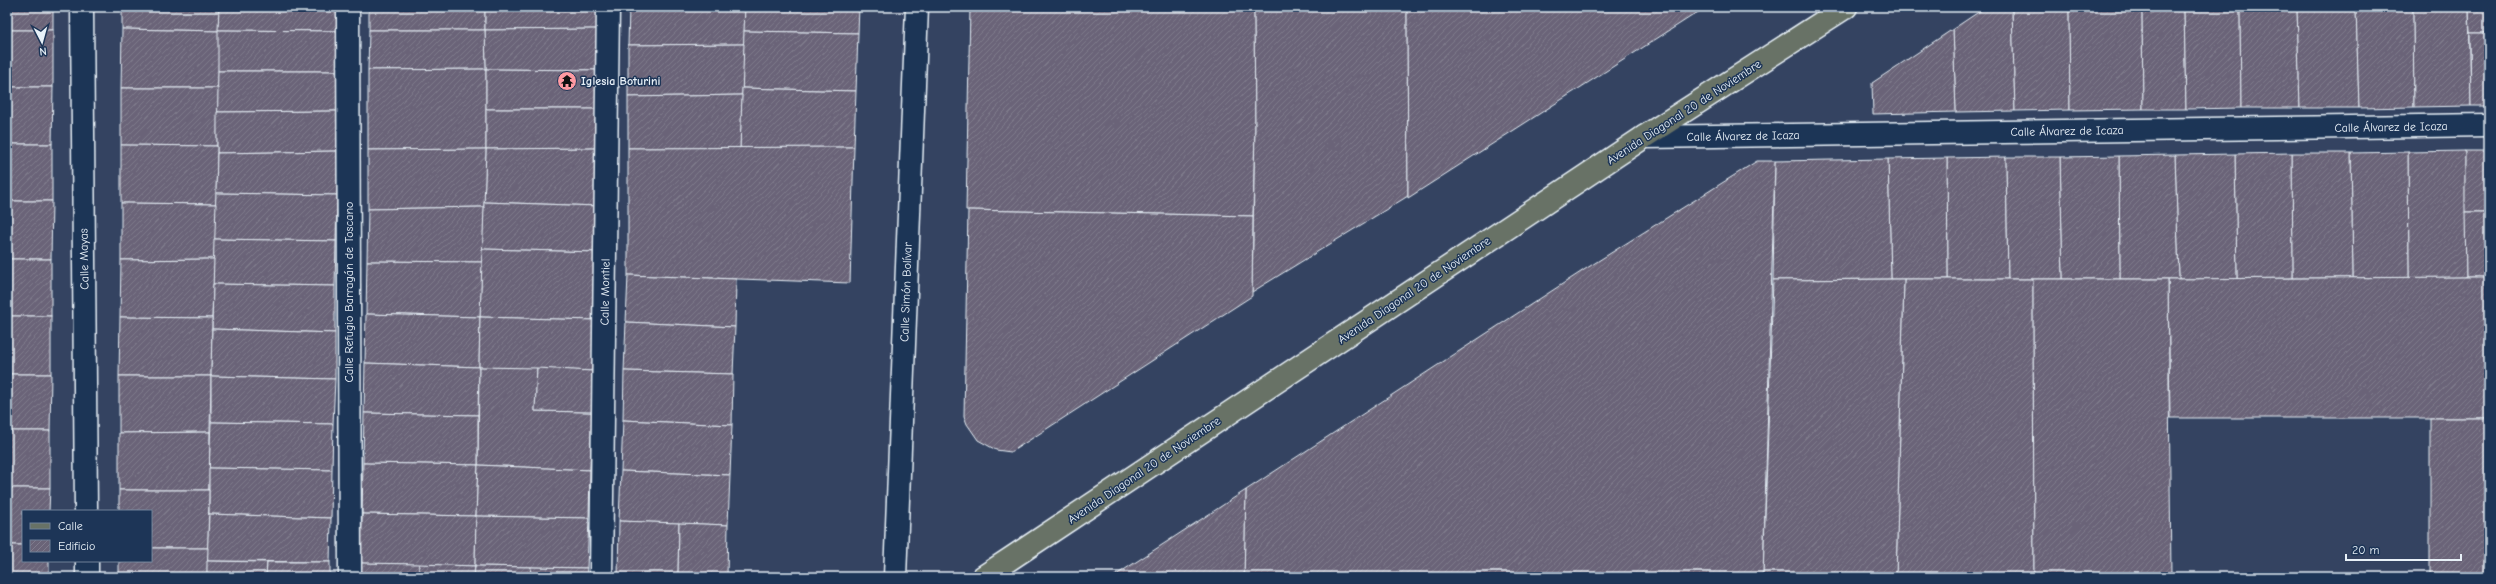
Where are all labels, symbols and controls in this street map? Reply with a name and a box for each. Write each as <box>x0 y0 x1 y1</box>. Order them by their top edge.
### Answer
north arrow <box>22 22 62 62</box>
text: N <box>39 45 47 58</box>
street label: Avenida Diagonal 20 de Noviembre <box>1604 57 1764 167</box>
temple icon: Iglesia Boturini <box>556 70 578 92</box>
place label: Iglesia Boturini <box>581 74 660 88</box>
street label: Calle Álvarez de Icaza <box>2334 119 2448 135</box>
street label: Calle Álvarez de Icaza <box>2010 123 2124 139</box>
street label: Calle Álvarez de Icaza <box>1686 128 1800 144</box>
street label: Calle Refugio Barragán de Toscano <box>342 202 356 382</box>
street label: Calle Mayas <box>76 228 92 290</box>
street label: Avenida Diagonal 20 de Noviembre <box>1335 234 1493 346</box>
street label: Calle Simón Bolívar <box>897 242 915 342</box>
street label: Calle Montiel <box>597 259 613 325</box>
street label: Avenida Diagonal 20 de Noviembre <box>1065 414 1223 526</box>
legend <box>22 510 152 562</box>
text: Calle <box>58 519 83 533</box>
scale bar <box>2346 536 2461 562</box>
text: Edificio <box>58 539 95 553</box>
text: 20 m <box>2352 543 2380 557</box>

